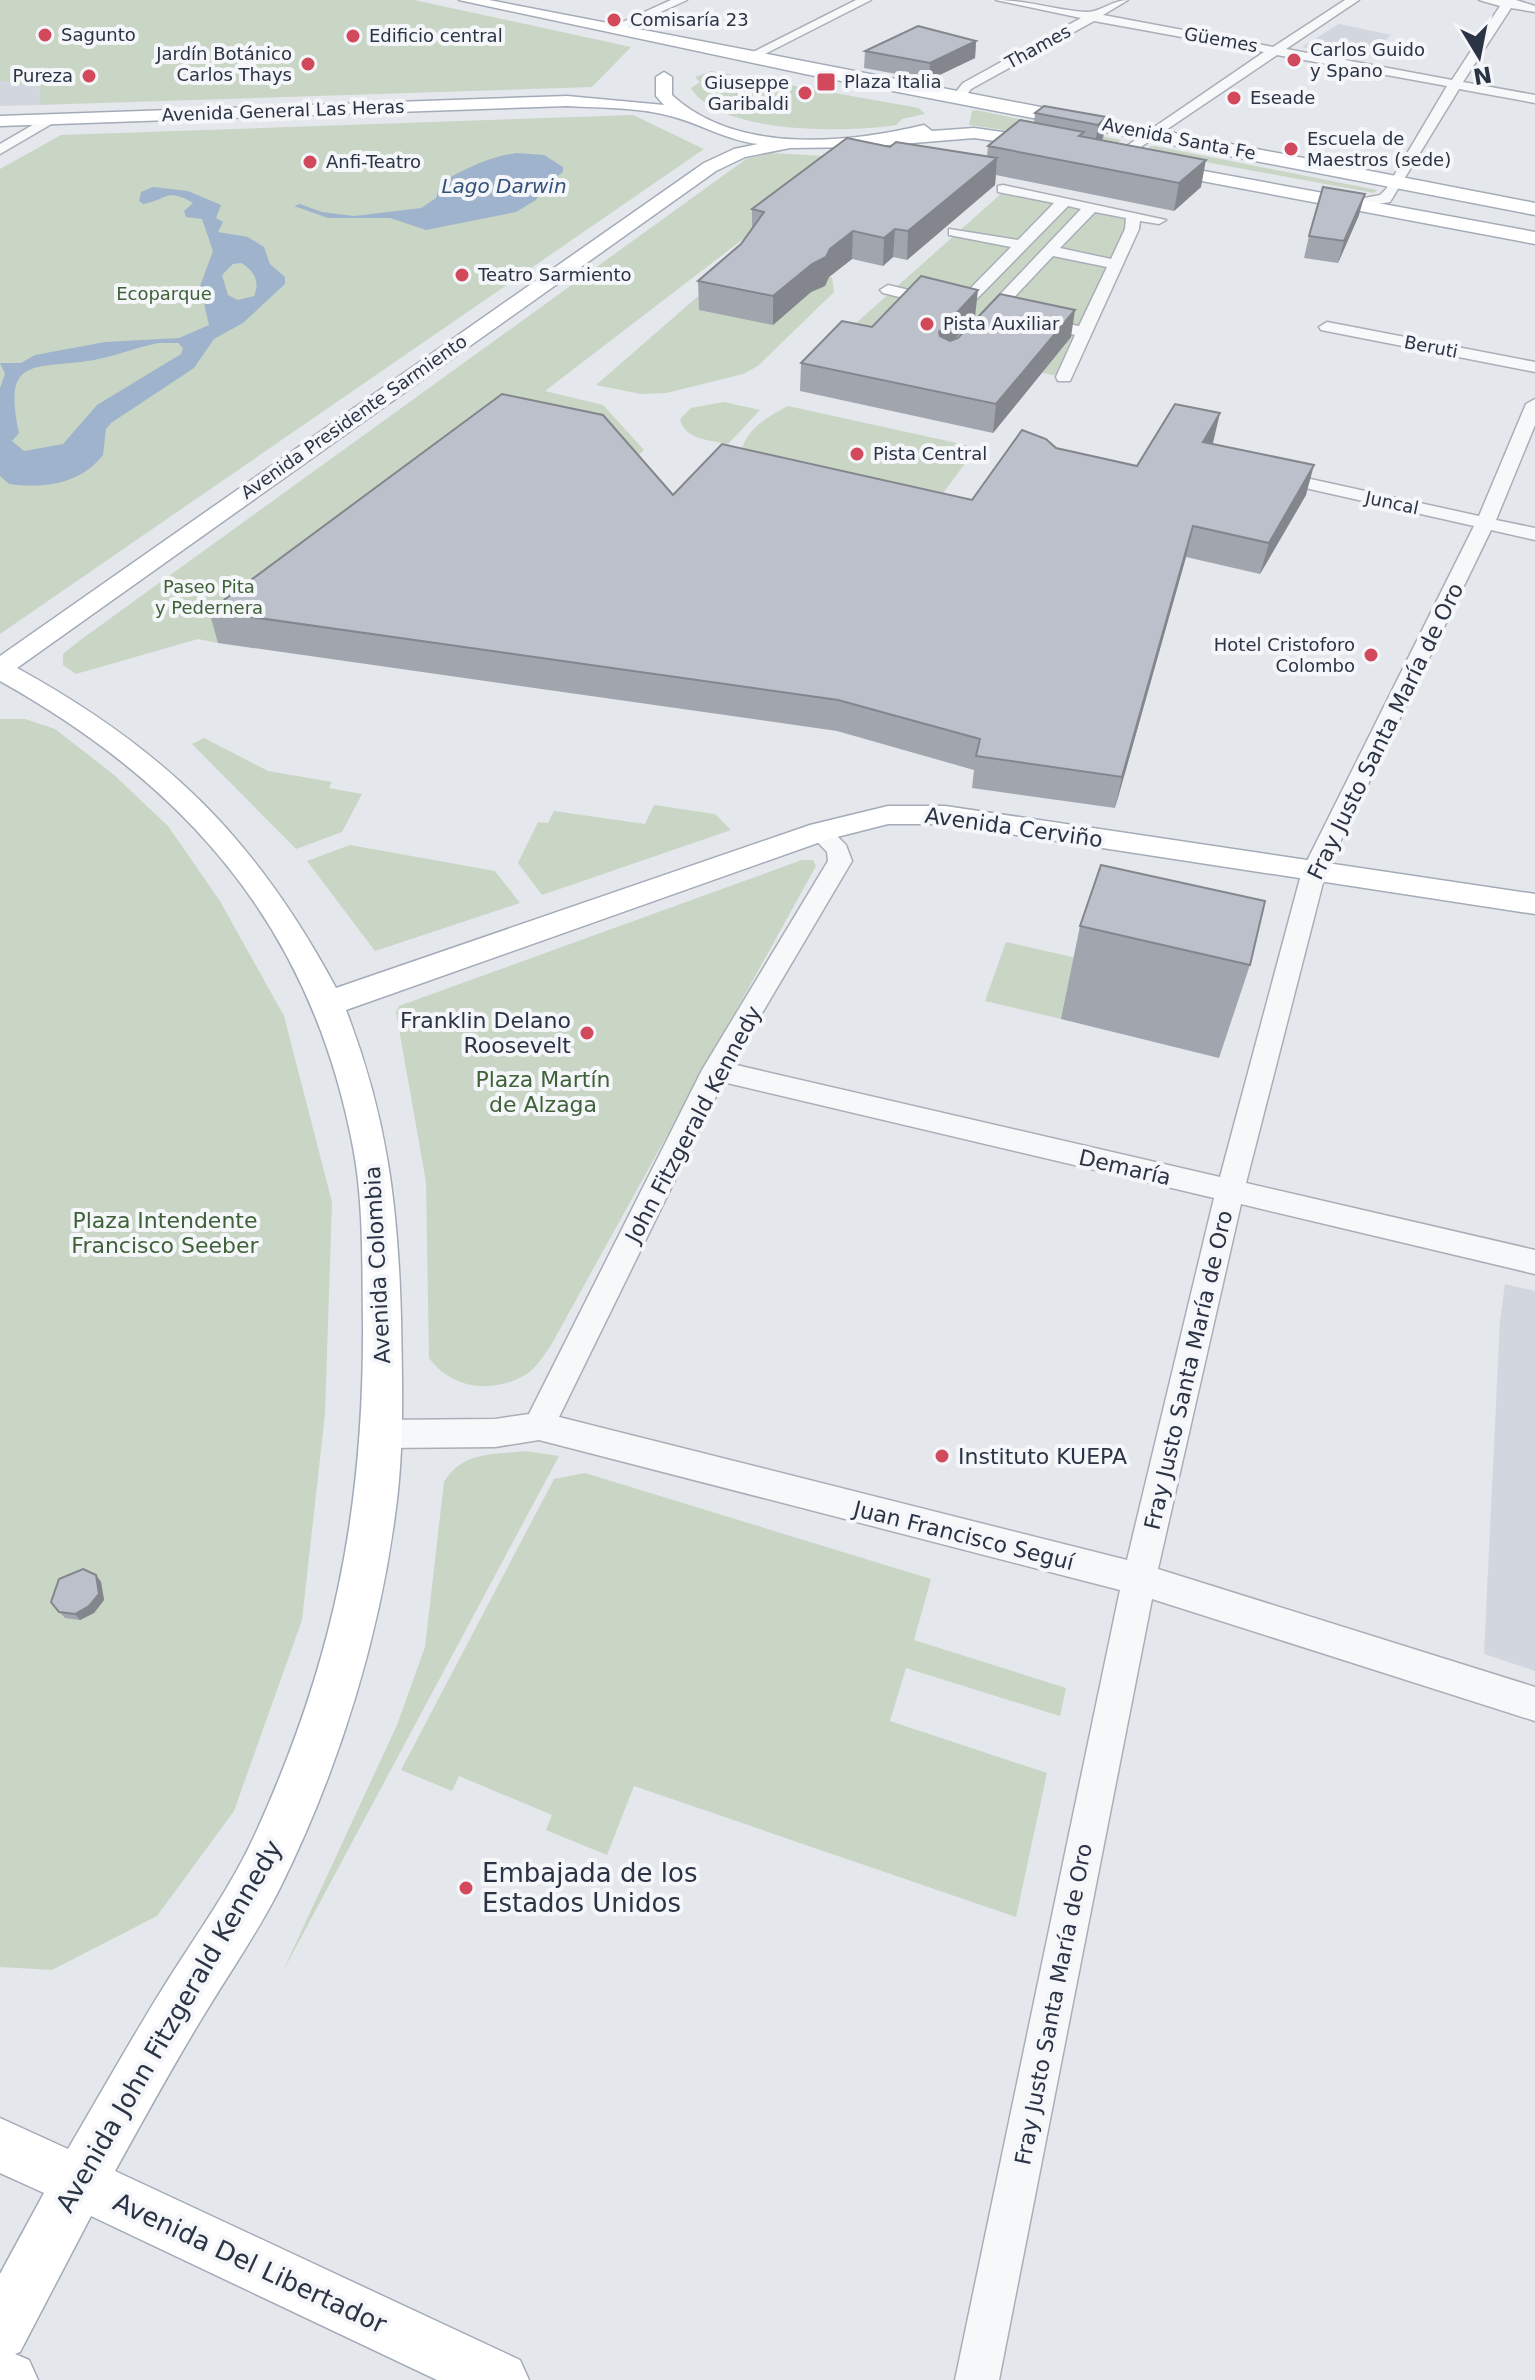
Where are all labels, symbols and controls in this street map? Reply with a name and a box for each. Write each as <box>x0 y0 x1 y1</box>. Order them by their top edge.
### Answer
place label: Comisaría 23 <box>630 9 749 30</box>
marker: Comisaría 23 <box>605 11 623 29</box>
north arrow <box>1439 16 1519 96</box>
street label: Thames <box>1001 20 1074 74</box>
street label: Güemes <box>1183 23 1260 56</box>
place label: Sagunto <box>61 24 136 45</box>
place label: Edificio central <box>369 25 503 46</box>
marker: Sagunto <box>36 26 54 44</box>
marker: Edificio central <box>344 27 362 45</box>
place label: Carlos Guido y Spano <box>1310 39 1425 81</box>
place label: Jardín Botánico Carlos Thays <box>155 43 292 85</box>
marker: Carlos Guido y Spano <box>1285 51 1303 69</box>
marker: Jardín Botánico Carlos Thays <box>299 55 317 73</box>
text: N <box>1471 61 1494 89</box>
place label: Pureza <box>12 65 73 86</box>
marker: Pureza <box>80 67 98 85</box>
marker: Plaza Italia <box>815 71 837 93</box>
place label: Plaza Italia <box>844 71 942 92</box>
place label: Giuseppe Garibaldi <box>704 72 789 114</box>
marker: Giuseppe Garibaldi <box>796 84 814 102</box>
place label: Eseade <box>1250 87 1315 108</box>
marker: Eseade <box>1225 89 1243 107</box>
street label: Avenida General Las Heras <box>161 96 405 125</box>
street label: Avenida Santa Fe <box>1101 113 1258 164</box>
place label: Escuela de Maestros (sede) <box>1307 128 1451 170</box>
marker: Escuela de Maestros (sede) <box>1282 140 1300 158</box>
place label: Anfi-Teatro <box>326 151 421 172</box>
marker: Anfi-Teatro <box>301 153 319 171</box>
water label: Lago Darwin <box>441 174 567 198</box>
place label: Teatro Sarmiento <box>477 264 631 285</box>
marker: Teatro Sarmiento <box>453 266 471 284</box>
park label: Ecoparque <box>116 283 212 304</box>
place label: Pista Auxiliar <box>943 313 1060 334</box>
marker: Pista Auxiliar <box>918 315 936 333</box>
street label: Avenida Presidente Sarmiento <box>237 330 471 503</box>
street label: Beruti <box>1402 331 1460 362</box>
place label: Pista Central <box>873 443 987 464</box>
marker: Pista Central <box>848 445 866 463</box>
street label: Juncal <box>1363 486 1421 518</box>
park label: Paseo Pita y Pedernera <box>155 576 263 618</box>
street label: Fray Justo Santa María de Oro <box>1303 579 1468 884</box>
place label: Hotel Cristoforo Colombo <box>1214 634 1355 676</box>
marker: Hotel Cristoforo Colombo <box>1362 646 1380 664</box>
street label: Avenida Cerviño <box>923 803 1104 852</box>
street label: John Fitzgerald Kennedy <box>619 1002 767 1249</box>
place label: Franklin Delano Roosevelt <box>400 1008 571 1058</box>
marker: Franklin Delano Roosevelt <box>578 1024 596 1042</box>
park label: Plaza Martín de Alzaga <box>475 1067 611 1117</box>
street label: Demaría <box>1076 1145 1174 1190</box>
street label: Avenida Colombia <box>360 1165 395 1365</box>
park label: Plaza Intendente Francisco Seeber <box>71 1208 260 1258</box>
street label: Fray Justo Santa María de Oro <box>1140 1208 1237 1532</box>
place label: Instituto KUEPA <box>958 1444 1127 1469</box>
marker: Instituto KUEPA <box>933 1447 951 1465</box>
street label: Juan Francisco Seguí <box>849 1496 1077 1575</box>
street label: Avenida John Fitzgerald Kennedy <box>50 1835 288 2217</box>
street label: Fray Justo Santa María de Oro <box>1010 1841 1097 2167</box>
place label: Embajada de los Estados Unidos <box>482 1858 698 1918</box>
marker: Embajada de los Estados Unidos <box>457 1879 475 1897</box>
street label: Avenida Del Libertador <box>109 2187 392 2340</box>

